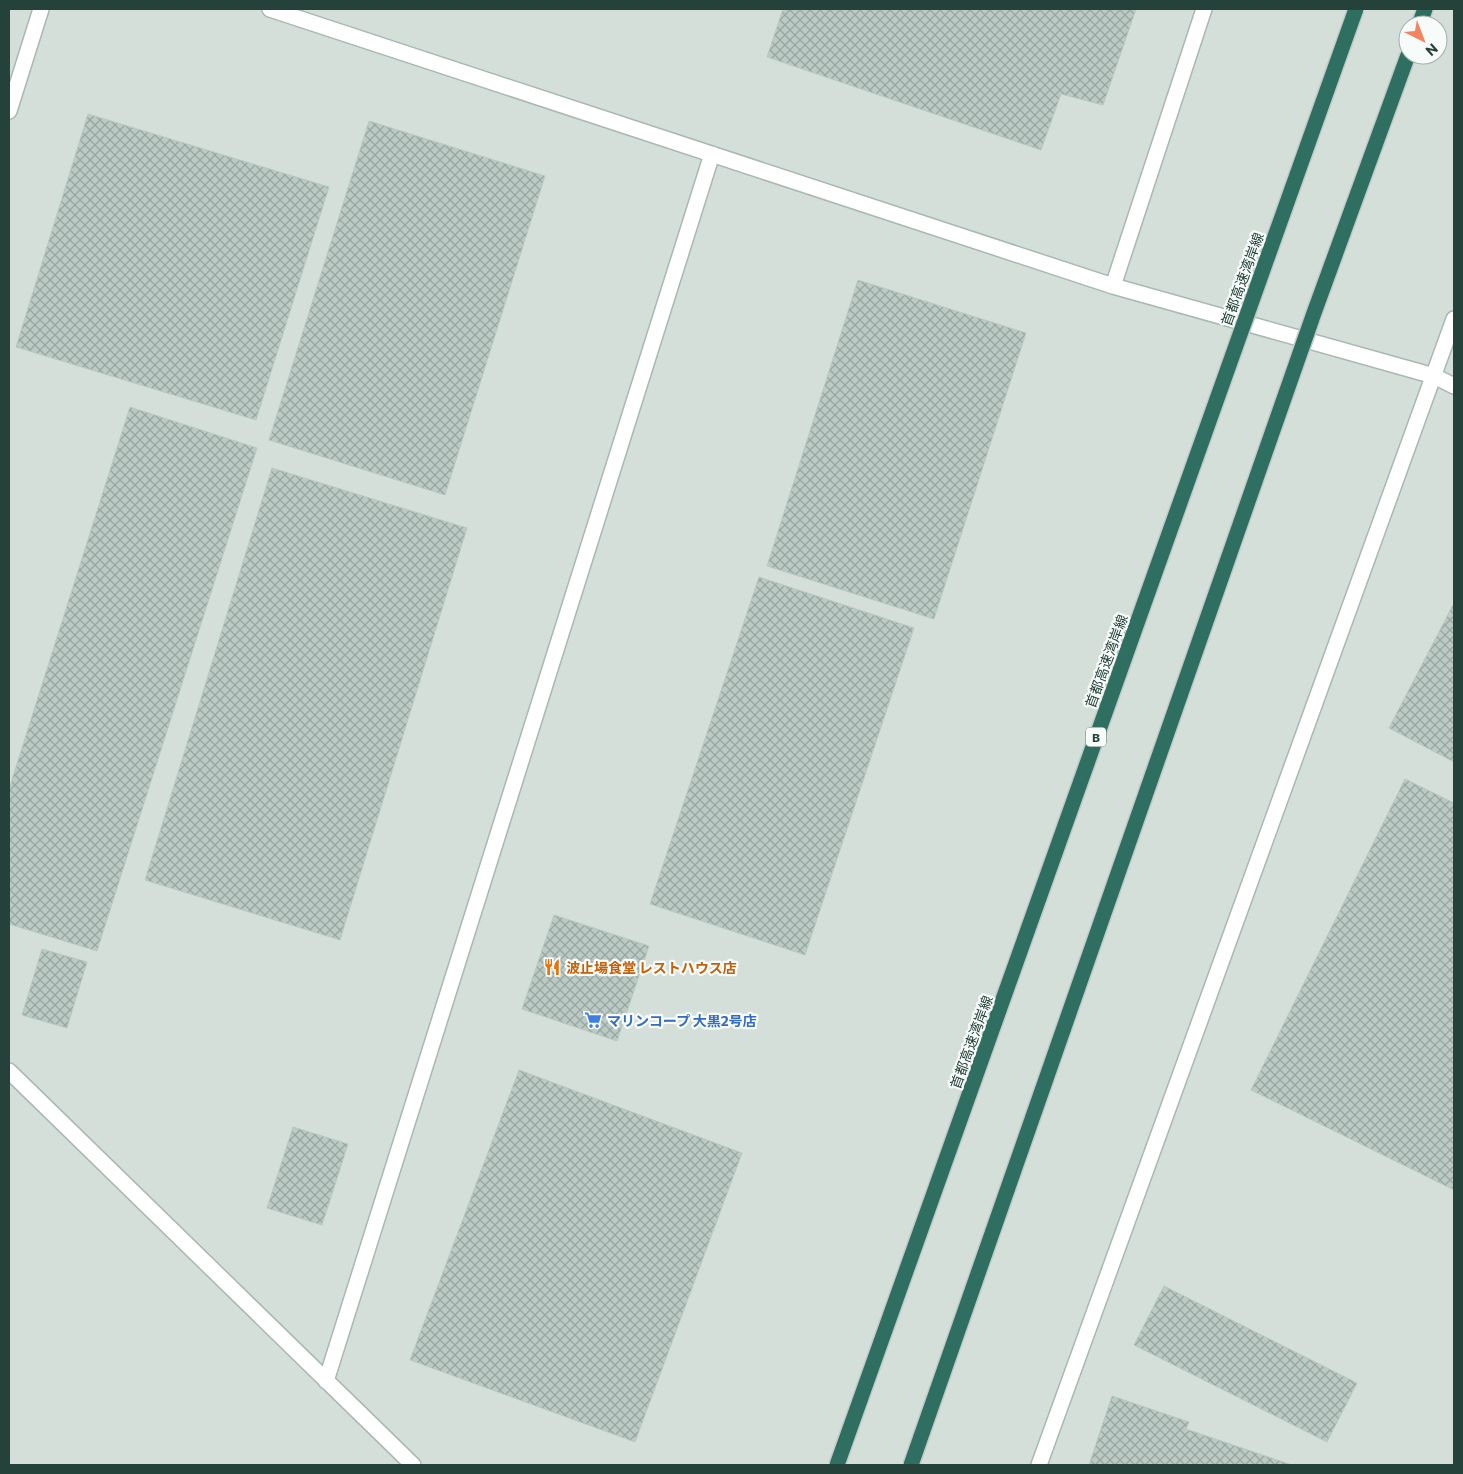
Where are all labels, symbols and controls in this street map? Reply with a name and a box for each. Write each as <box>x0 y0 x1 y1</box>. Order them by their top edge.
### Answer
north arrow <box>1398 15 1448 65</box>
text: N <box>1422 40 1442 60</box>
street label: 首都高速湾岸線 <box>1217 230 1267 328</box>
street label: 首都高速湾岸線 <box>1081 612 1131 710</box>
road number: B <box>1086 728 1106 746</box>
restaurant icon: 波止場食堂 レストハウス店 <box>542 957 562 977</box>
place label: 波止場食堂 レストハウス店 <box>566 959 737 976</box>
street label: 首都高速湾岸線 <box>946 993 996 1091</box>
supermarket icon: マリンコープ 大黒2号店 <box>583 1010 603 1030</box>
place label: マリンコープ 大黒2号店 <box>607 1012 757 1029</box>

